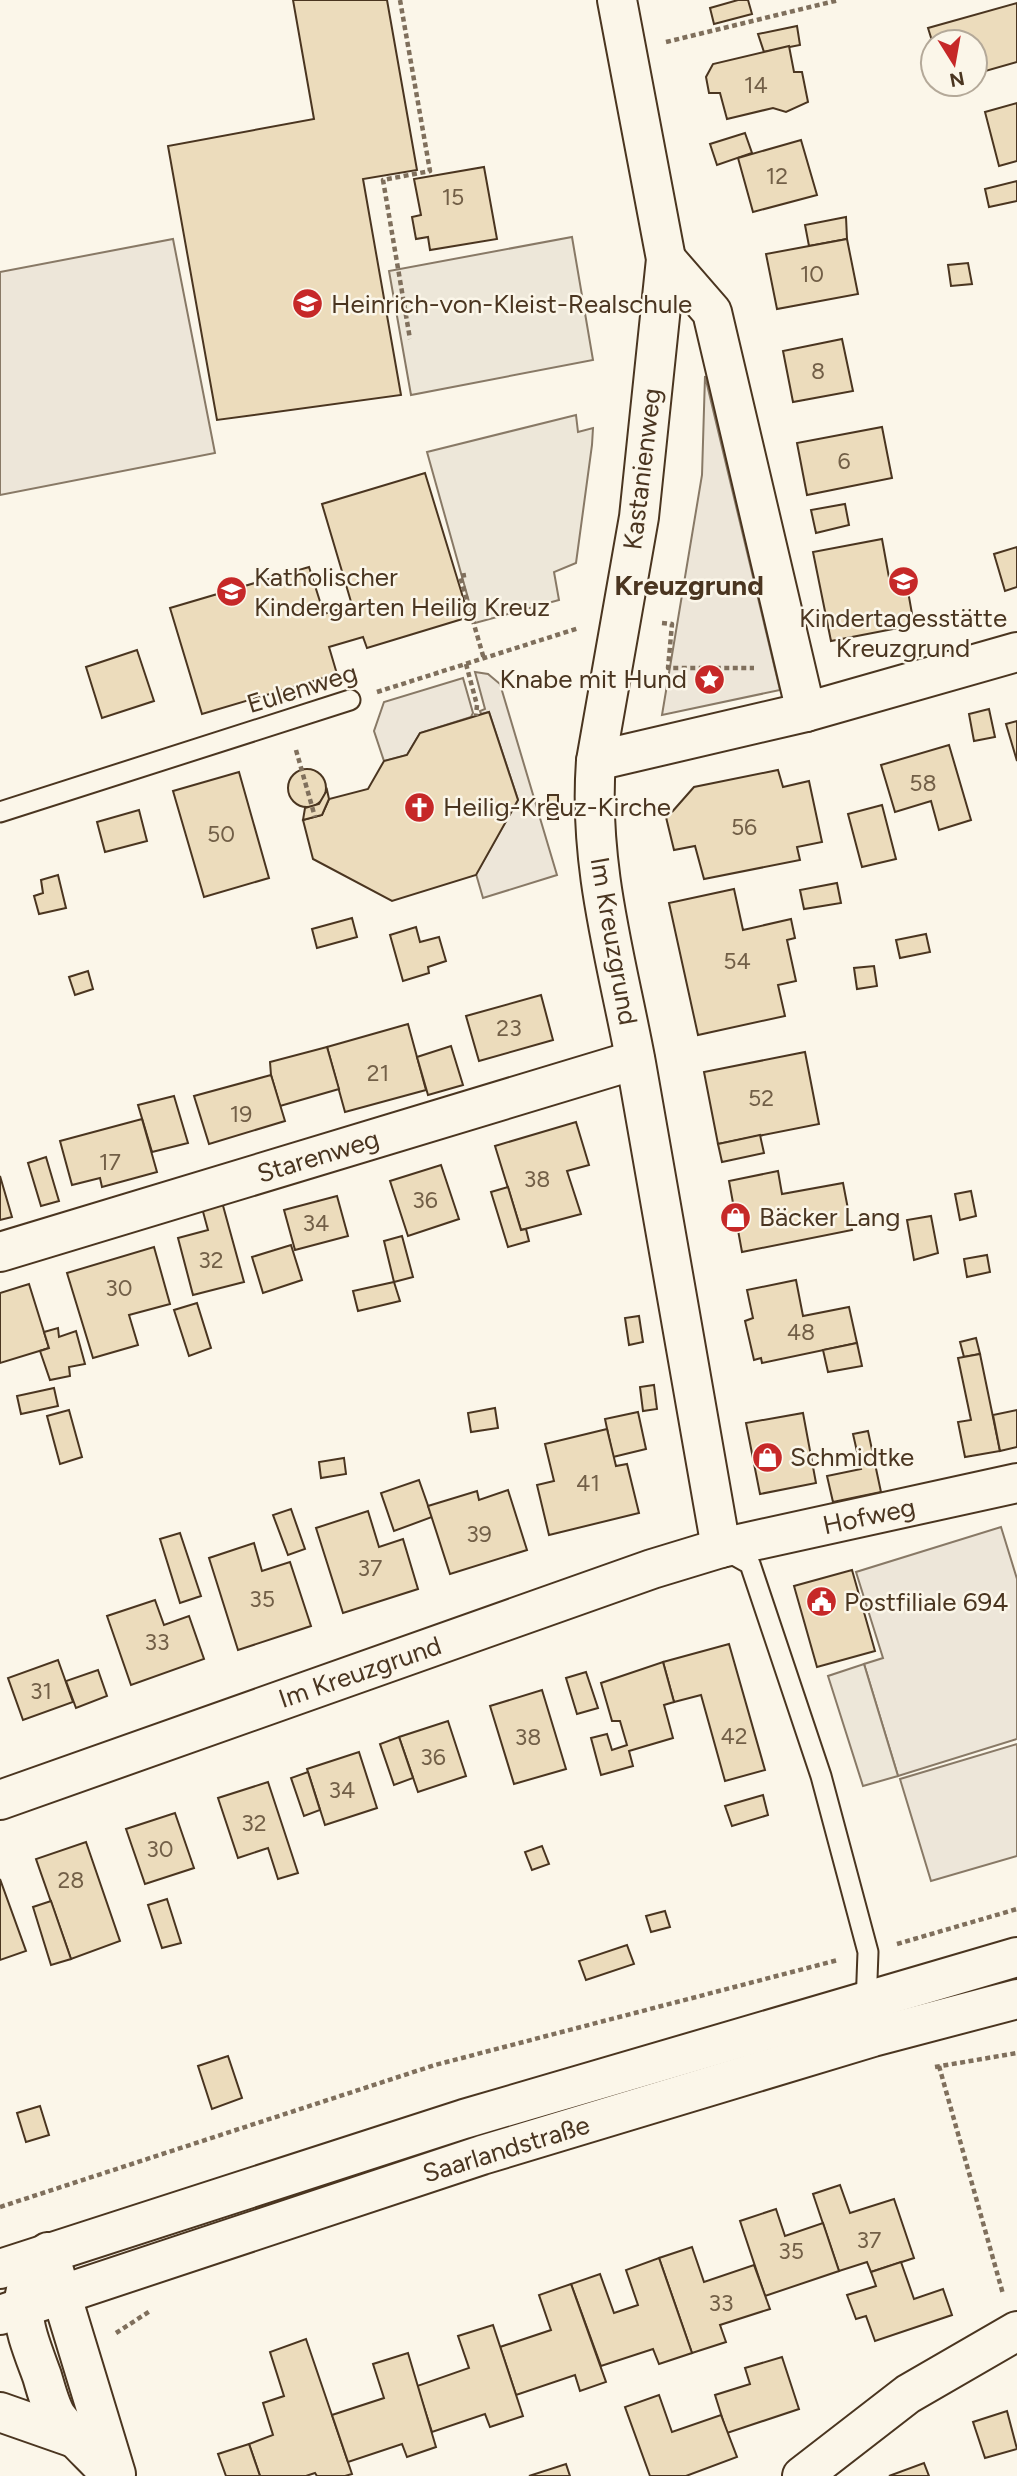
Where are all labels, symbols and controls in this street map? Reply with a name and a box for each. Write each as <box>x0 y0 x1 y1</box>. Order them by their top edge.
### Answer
north arrow <box>919 28 989 98</box>
text: N <box>948 67 967 92</box>
house number: 14 <box>744 71 768 99</box>
house number: 12 <box>766 162 788 190</box>
house number: 15 <box>442 183 464 211</box>
house number: 10 <box>800 260 824 288</box>
school or university icon: Heinrich-von-Kleist-Realschule <box>291 287 325 321</box>
place label: Heinrich-von-Kleist-Realschule <box>331 288 692 320</box>
house number: 8 <box>811 357 825 385</box>
street label: Kastanienweg <box>616 386 668 552</box>
house number: 6 <box>837 447 851 475</box>
place label: Katholischer Kindergarten Heilig Kreuz <box>254 561 550 623</box>
school or university icon: Kindertagesstätte Kreuzgrund <box>886 565 920 599</box>
district label: Kreuzgrund <box>614 568 764 602</box>
school or university icon: Katholischer Kindergarten Heilig Kreuz <box>214 575 248 609</box>
place label: Kindertagesstätte Kreuzgrund <box>799 602 1007 664</box>
street label: Eulenweg <box>243 656 361 720</box>
place icon: Knabe mit Hund <box>693 662 727 696</box>
place label: Knabe mit Hund <box>499 663 687 695</box>
house number: 58 <box>909 769 937 797</box>
church icon: Heilig-Kreuz-Kirche <box>403 790 437 824</box>
place label: Heilig-Kreuz-Kirche <box>443 791 671 823</box>
house number: 56 <box>731 813 757 841</box>
house number: 50 <box>207 820 235 848</box>
street label: Im Kreuzgrund <box>583 855 645 1027</box>
house number: 54 <box>723 947 751 975</box>
house number: 23 <box>496 1014 522 1042</box>
house number: 21 <box>367 1059 389 1087</box>
house number: 52 <box>748 1084 774 1112</box>
house number: 19 <box>230 1100 252 1128</box>
street label: Starenweg <box>253 1122 383 1190</box>
house number: 17 <box>99 1148 121 1176</box>
house number: 38 <box>524 1165 550 1193</box>
house number: 36 <box>412 1186 438 1214</box>
shop icon: Bäcker Lang <box>719 1200 753 1234</box>
place label: Bäcker Lang <box>759 1201 900 1233</box>
house number: 34 <box>303 1209 329 1237</box>
house number: 32 <box>198 1246 224 1274</box>
house number: 30 <box>105 1274 133 1302</box>
house number: 48 <box>787 1318 815 1346</box>
shop icon: Schmidtke <box>750 1440 784 1474</box>
place label: Schmidtke <box>790 1441 914 1473</box>
house number: 41 <box>576 1469 600 1497</box>
street label: Hofweg <box>820 1491 918 1541</box>
house number: 39 <box>466 1520 492 1548</box>
house number: 37 <box>358 1554 382 1582</box>
house number: 35 <box>249 1585 275 1613</box>
public building icon: Postfiliale 694 <box>804 1585 838 1619</box>
place label: Postfiliale 694 <box>844 1586 1008 1618</box>
house number: 33 <box>144 1628 170 1656</box>
street label: Im Kreuzgrund <box>274 1629 446 1715</box>
house number: 31 <box>30 1677 52 1705</box>
house number: 42 <box>720 1722 748 1750</box>
house number: 38 <box>515 1723 541 1751</box>
house number: 36 <box>420 1743 446 1771</box>
house number: 34 <box>329 1776 355 1804</box>
house number: 32 <box>241 1809 267 1837</box>
house number: 30 <box>146 1835 174 1863</box>
house number: 28 <box>58 1866 84 1894</box>
street label: Saarlandstraße <box>419 2108 593 2190</box>
house number: 37 <box>857 2226 881 2254</box>
house number: 35 <box>778 2237 804 2265</box>
house number: 33 <box>708 2289 734 2317</box>

